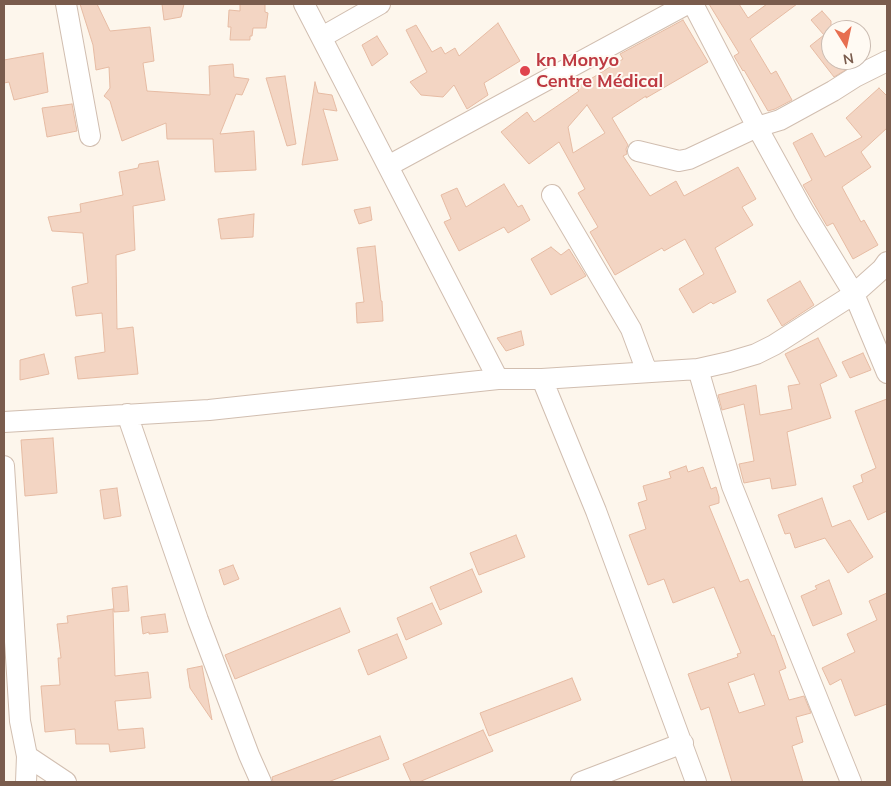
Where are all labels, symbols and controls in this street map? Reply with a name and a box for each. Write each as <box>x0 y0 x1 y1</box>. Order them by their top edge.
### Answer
north arrow <box>821 20 871 70</box>
text: N <box>842 49 855 69</box>
place label: kn Monyo Centre Médical <box>536 50 663 92</box>
marker: kn Monyo Centre Médical <box>518 64 532 78</box>

